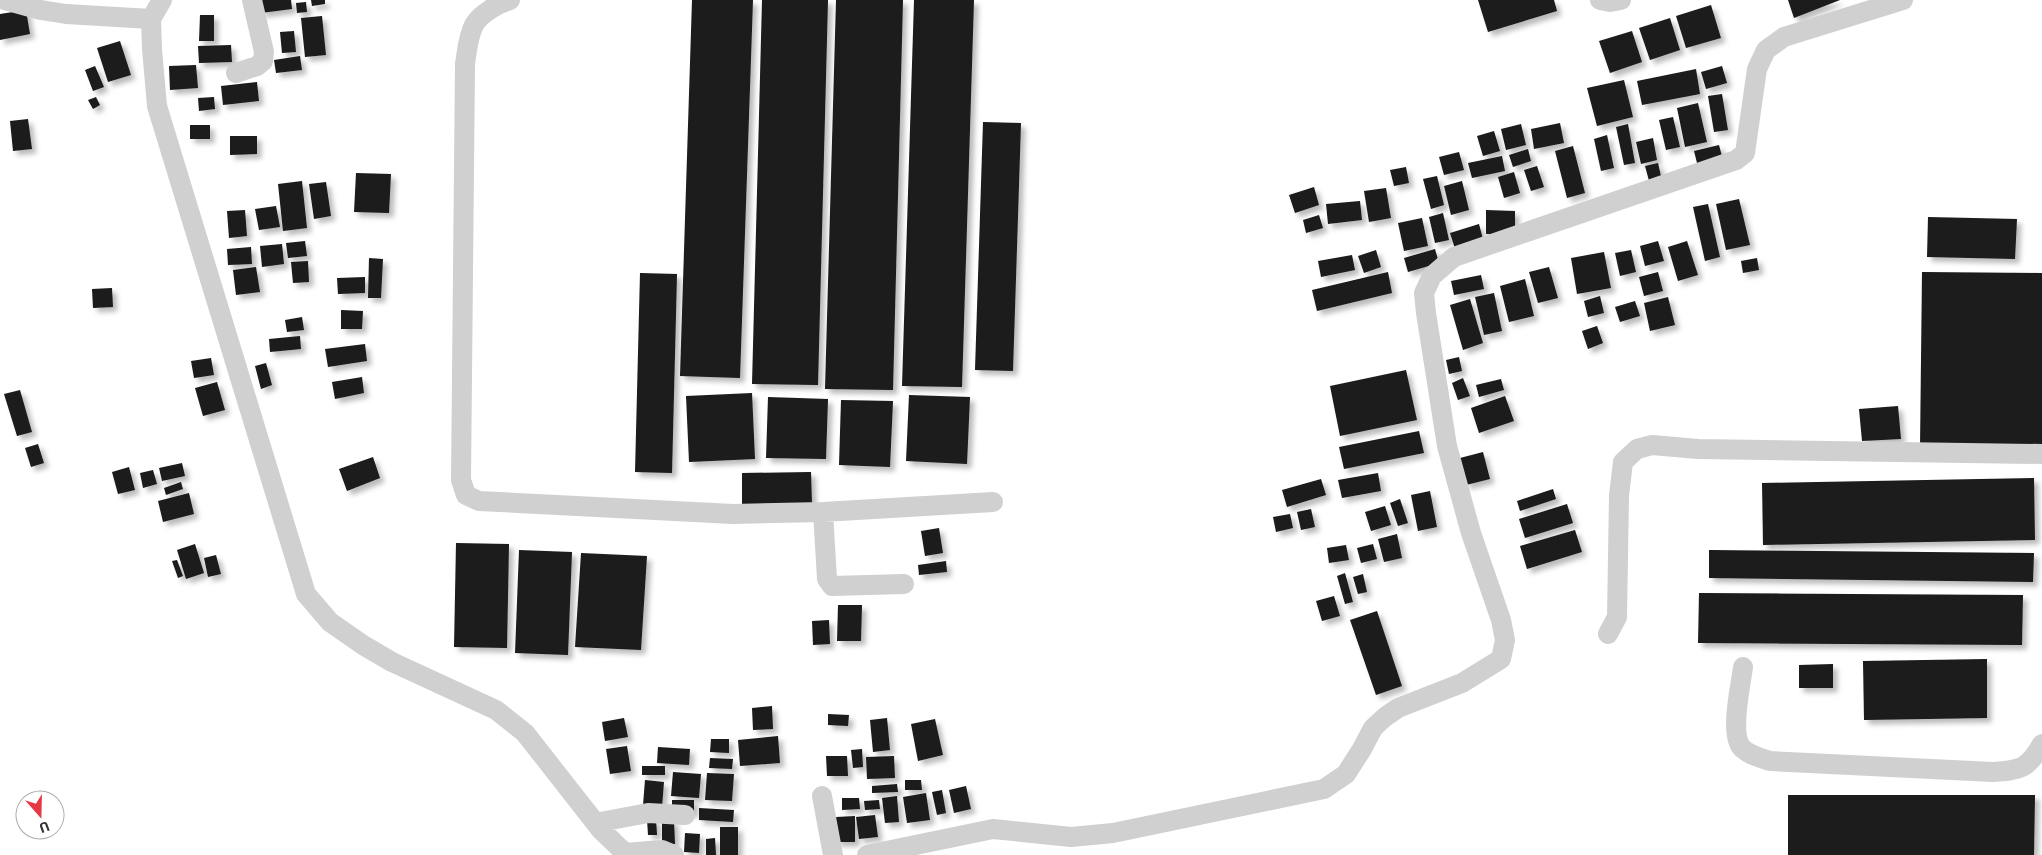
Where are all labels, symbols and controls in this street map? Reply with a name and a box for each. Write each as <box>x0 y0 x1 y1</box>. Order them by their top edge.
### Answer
north arrow <box>15 790 65 840</box>
text: U <box>37 818 52 837</box>

